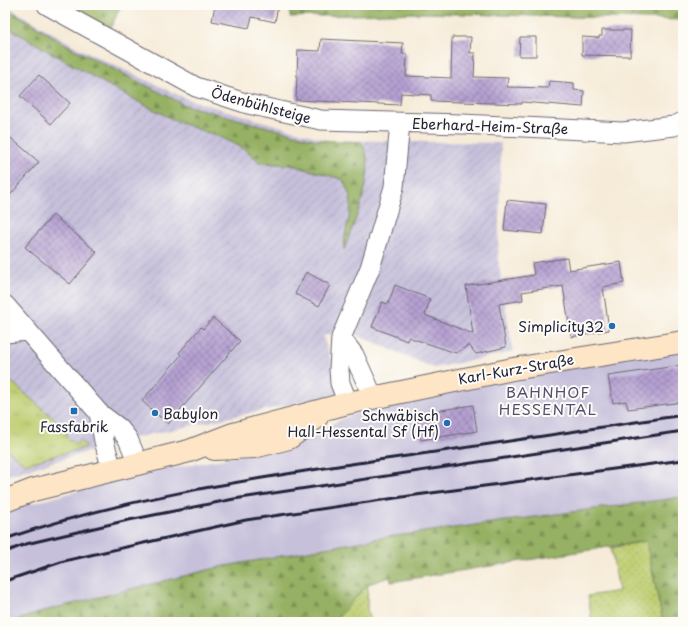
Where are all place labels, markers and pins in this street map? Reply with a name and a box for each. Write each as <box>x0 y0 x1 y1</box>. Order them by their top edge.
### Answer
place label: Simplicity32 <box>518 316 604 337</box>
marker: Simplicity32 <box>607 321 617 331</box>
place label: Babylon <box>163 403 218 424</box>
place label: Schwäbisch Hall-Hessental Sf (Hf) <box>287 405 439 442</box>
marker: Fassfabrik <box>69 406 79 416</box>
marker: Babylon <box>150 408 160 418</box>
place label: Fassfabrik <box>40 416 109 437</box>
marker: Schwäbisch Hall-Hessental Sf (Hf) <box>442 418 452 428</box>

